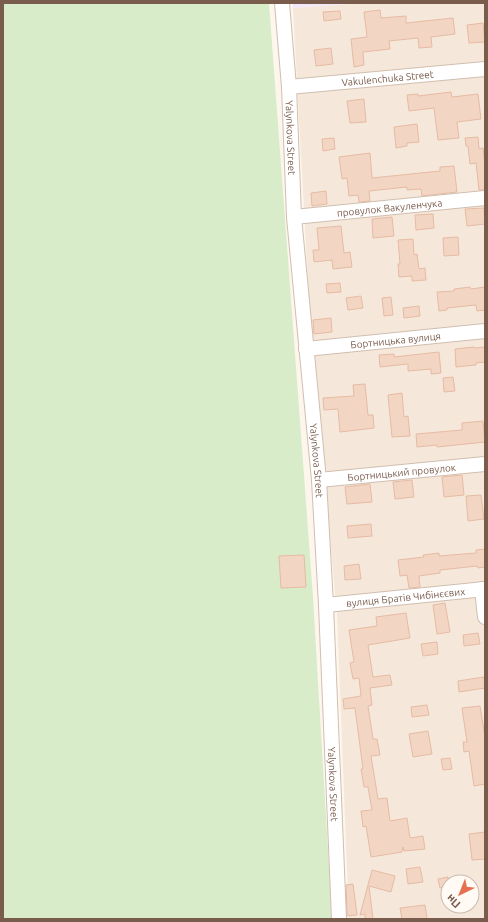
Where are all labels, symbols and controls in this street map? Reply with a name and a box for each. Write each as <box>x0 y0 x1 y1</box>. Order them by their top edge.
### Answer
street label: Vakulenchuka Street <box>341 69 434 88</box>
street label: Yalynkova Street <box>284 100 297 175</box>
street label: провулок Вакуленчука <box>336 197 443 219</box>
street label: Бортницька вулиця <box>350 330 441 351</box>
street label: Yalynkova Street <box>308 423 325 498</box>
street label: Бортницький провулок <box>347 462 456 483</box>
street label: вулиця Братів Чибінєєвих <box>346 586 466 609</box>
street label: Yalynkova Street <box>326 747 340 822</box>
north arrow <box>440 874 480 914</box>
text: Пн <box>444 892 463 911</box>

